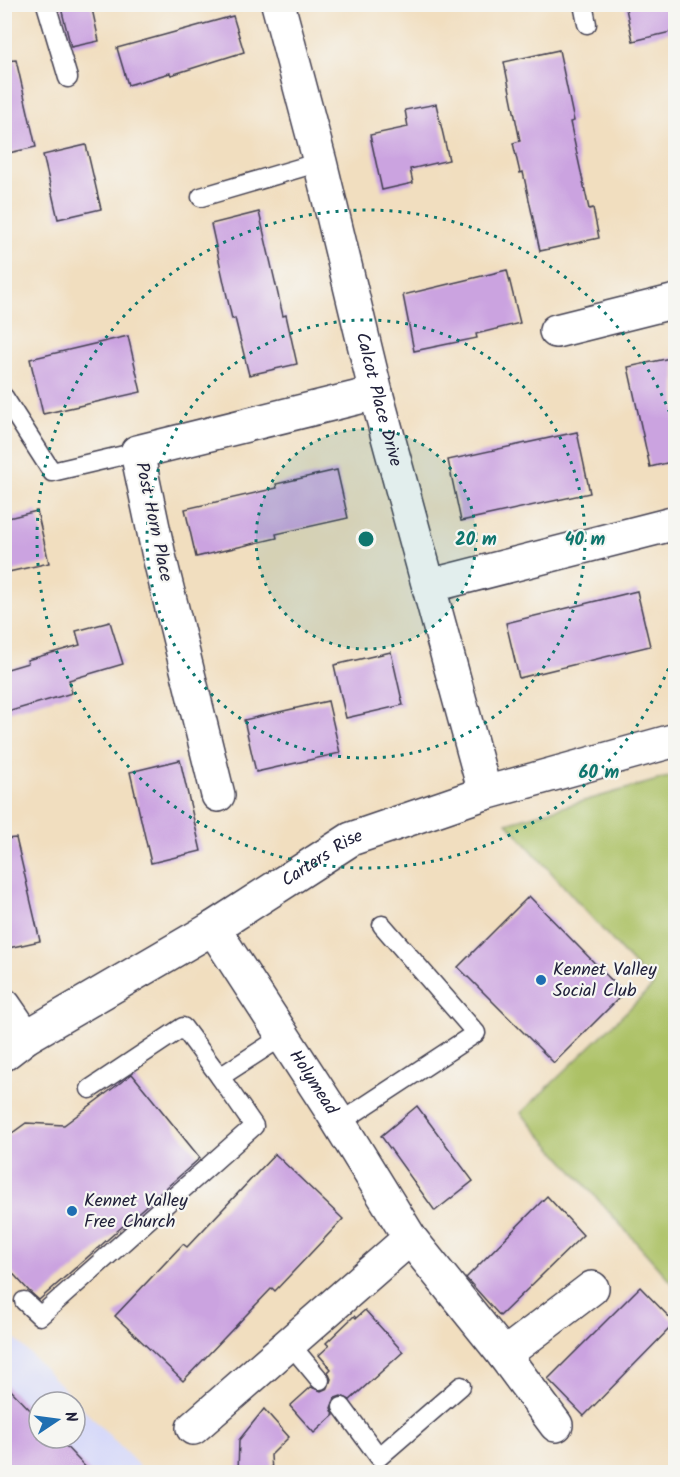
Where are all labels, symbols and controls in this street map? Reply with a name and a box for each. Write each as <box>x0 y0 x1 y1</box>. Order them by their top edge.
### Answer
street label: Calcot Place Drive <box>347 329 410 470</box>
street label: Post Horn Place <box>126 460 180 584</box>
text: 20 m <box>455 526 497 555</box>
text: 40 m <box>565 526 606 555</box>
centre of rings <box>356 529 376 549</box>
text: 60 m <box>579 759 620 788</box>
street label: Carters Rise <box>276 822 367 895</box>
place label: Kennet Valley Social Club <box>553 956 657 1006</box>
marker: Kennet Valley Social Club <box>534 973 548 987</box>
street label: Holymead <box>281 1044 346 1122</box>
place label: Kennet Valley Free Church <box>84 1187 188 1237</box>
marker: Kennet Valley Free Church <box>65 1204 79 1218</box>
north arrow <box>27 1390 87 1450</box>
text: N <box>57 1409 83 1425</box>

